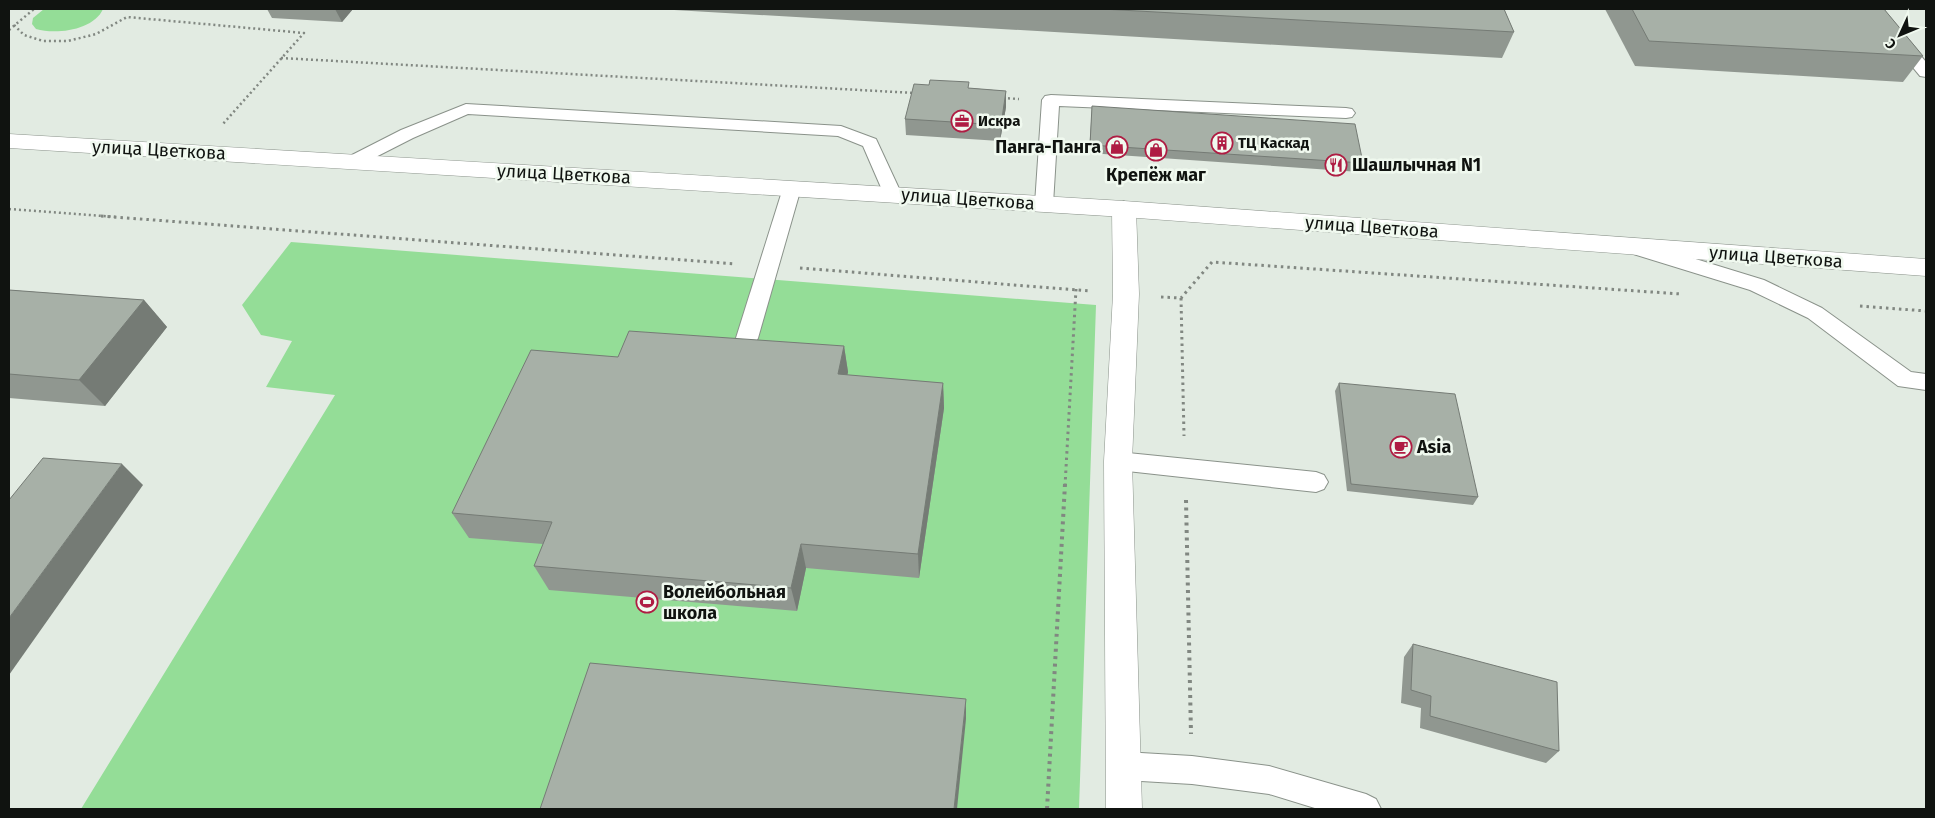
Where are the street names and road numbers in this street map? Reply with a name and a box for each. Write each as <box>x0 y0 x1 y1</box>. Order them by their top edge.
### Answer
street label: улица Цветкова <box>92 136 226 164</box>
street label: улица Цветкова <box>497 160 631 188</box>
street label: улица Цветкова <box>900 183 1036 215</box>
street label: улица Цветкова <box>1304 211 1440 243</box>
street label: улица Цветкова <box>1708 241 1844 273</box>

